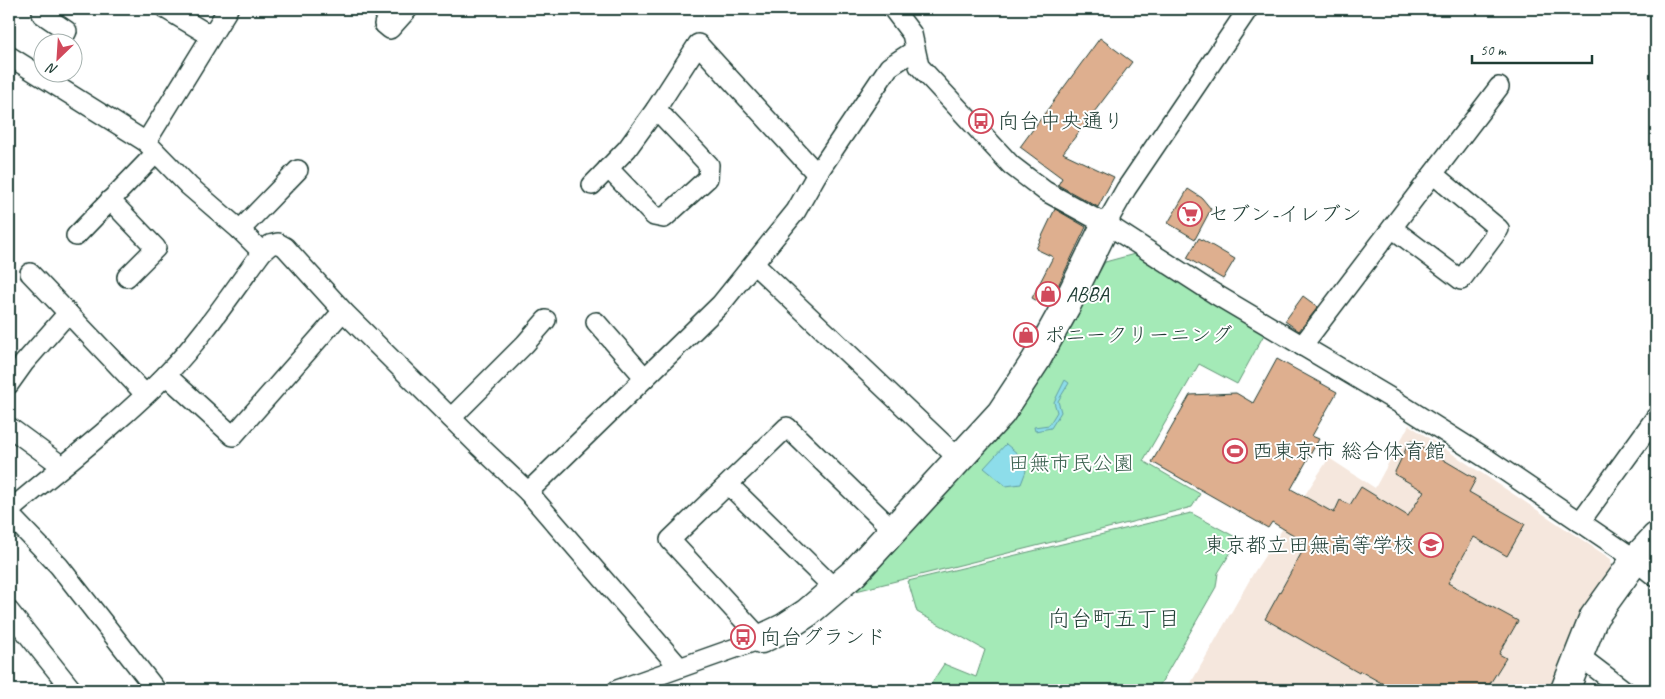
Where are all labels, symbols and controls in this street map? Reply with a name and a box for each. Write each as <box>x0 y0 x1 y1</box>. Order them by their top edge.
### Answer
north arrow <box>32 32 82 82</box>
scale bar <box>1472 32 1592 64</box>
text: 50 m <box>1480 41 1507 60</box>
text: N <box>43 59 60 79</box>
bus stop icon: 向台中央通り <box>968 108 994 134</box>
place label: 向台中央通り <box>998 108 1124 134</box>
supermarket icon: セブン-イレブン <box>1177 201 1203 227</box>
place label: セブン-イレブン <box>1208 201 1362 227</box>
shop icon: ABBA <box>1035 281 1061 307</box>
place label: ABBA <box>1066 281 1109 307</box>
shop icon: ポニークリーニング <box>1013 322 1039 348</box>
place label: ポニークリーニング <box>1044 322 1233 348</box>
sports icon: 西東京市 総合体育館 <box>1222 438 1248 464</box>
place label: 西東京市 総合体育館 <box>1252 438 1446 464</box>
park label: 田無市民公園 <box>1008 450 1134 476</box>
place label: 東京都立田無高等学校 <box>1204 532 1414 558</box>
school or university icon: 東京都立田無高等学校 <box>1418 532 1444 558</box>
district label: 向台町五丁目 <box>1048 605 1180 633</box>
bus stop icon: 向台グランド <box>730 624 756 650</box>
place label: 向台グランド <box>760 624 886 650</box>

